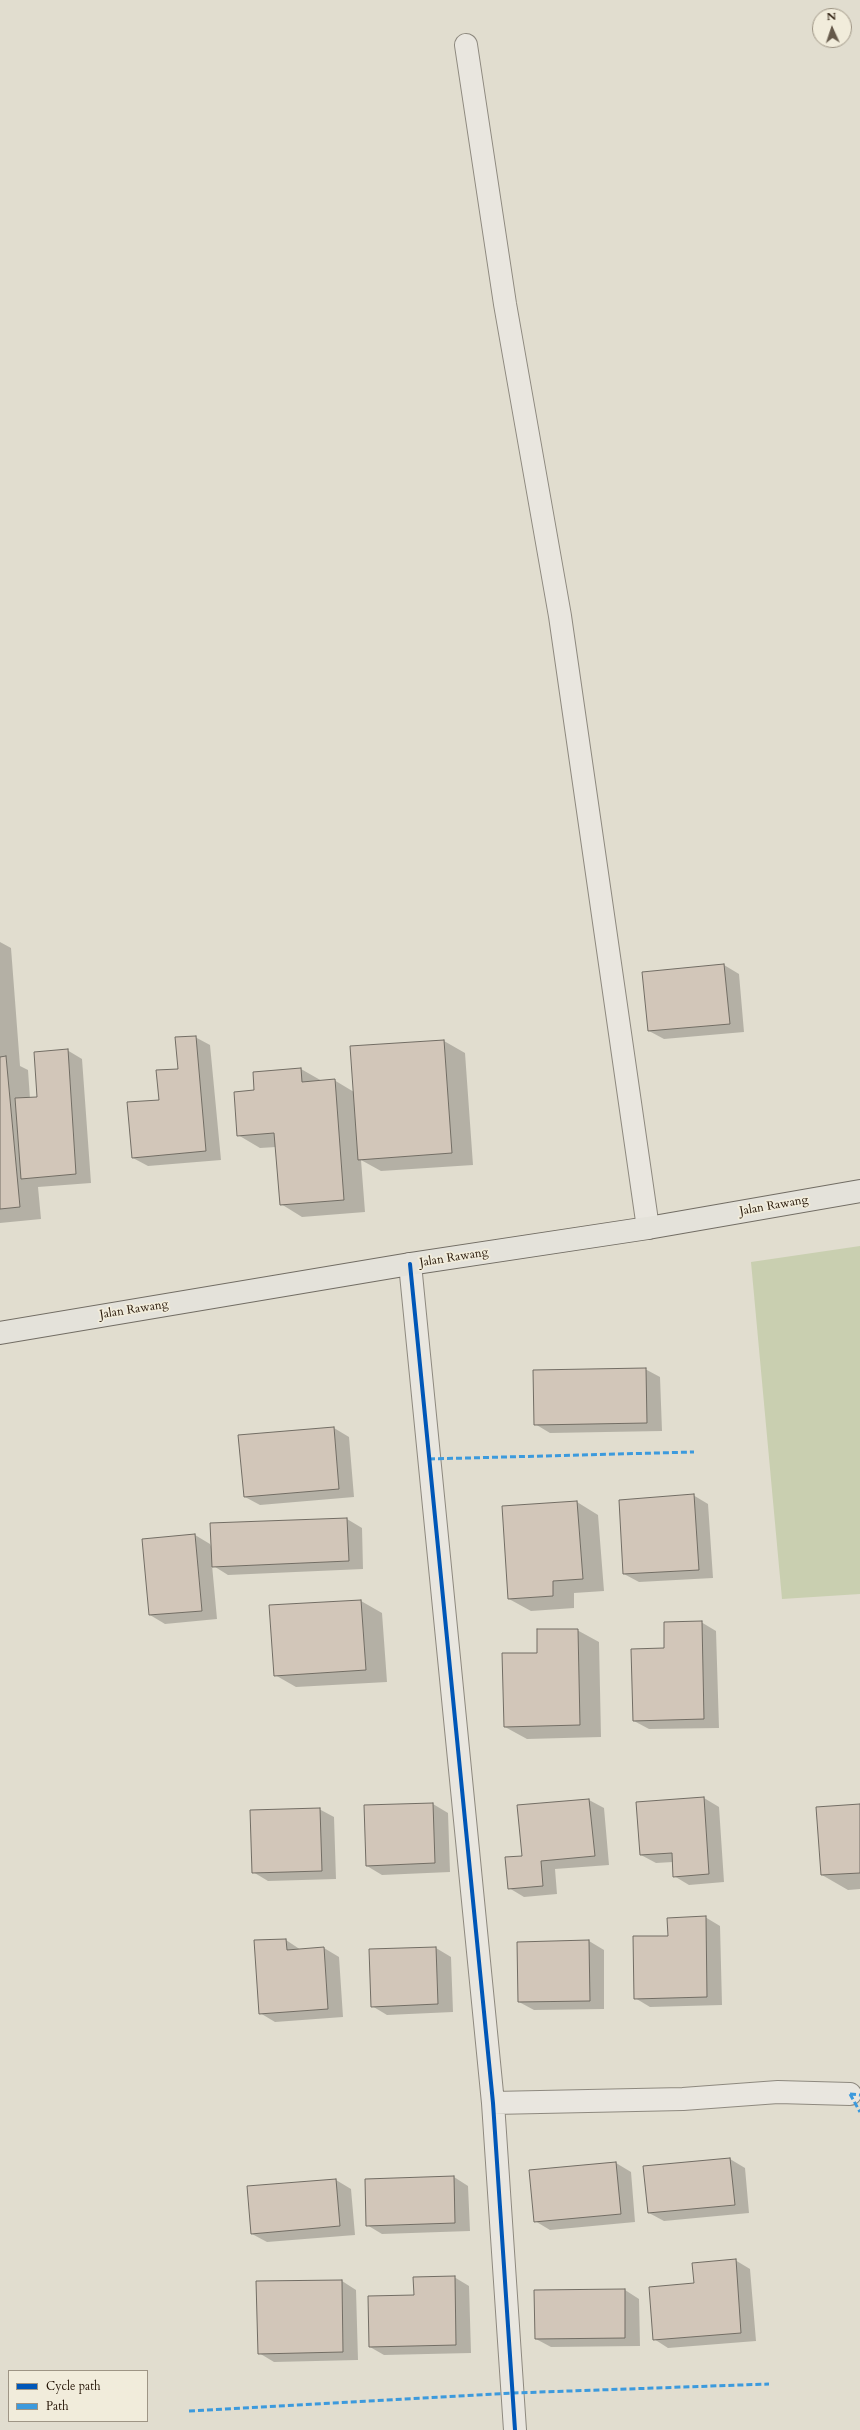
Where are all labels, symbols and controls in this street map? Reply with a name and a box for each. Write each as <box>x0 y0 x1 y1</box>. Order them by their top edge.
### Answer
north arrow <box>812 8 852 48</box>
text: N <box>826 9 837 24</box>
street label: Jalan Rawang <box>739 1193 809 1219</box>
street label: Jalan Rawang <box>419 1245 489 1271</box>
street label: Jalan Rawang <box>99 1297 169 1323</box>
legend <box>8 2370 148 2422</box>
text: Cycle path <box>46 2378 101 2394</box>
text: Path <box>46 2398 69 2414</box>

